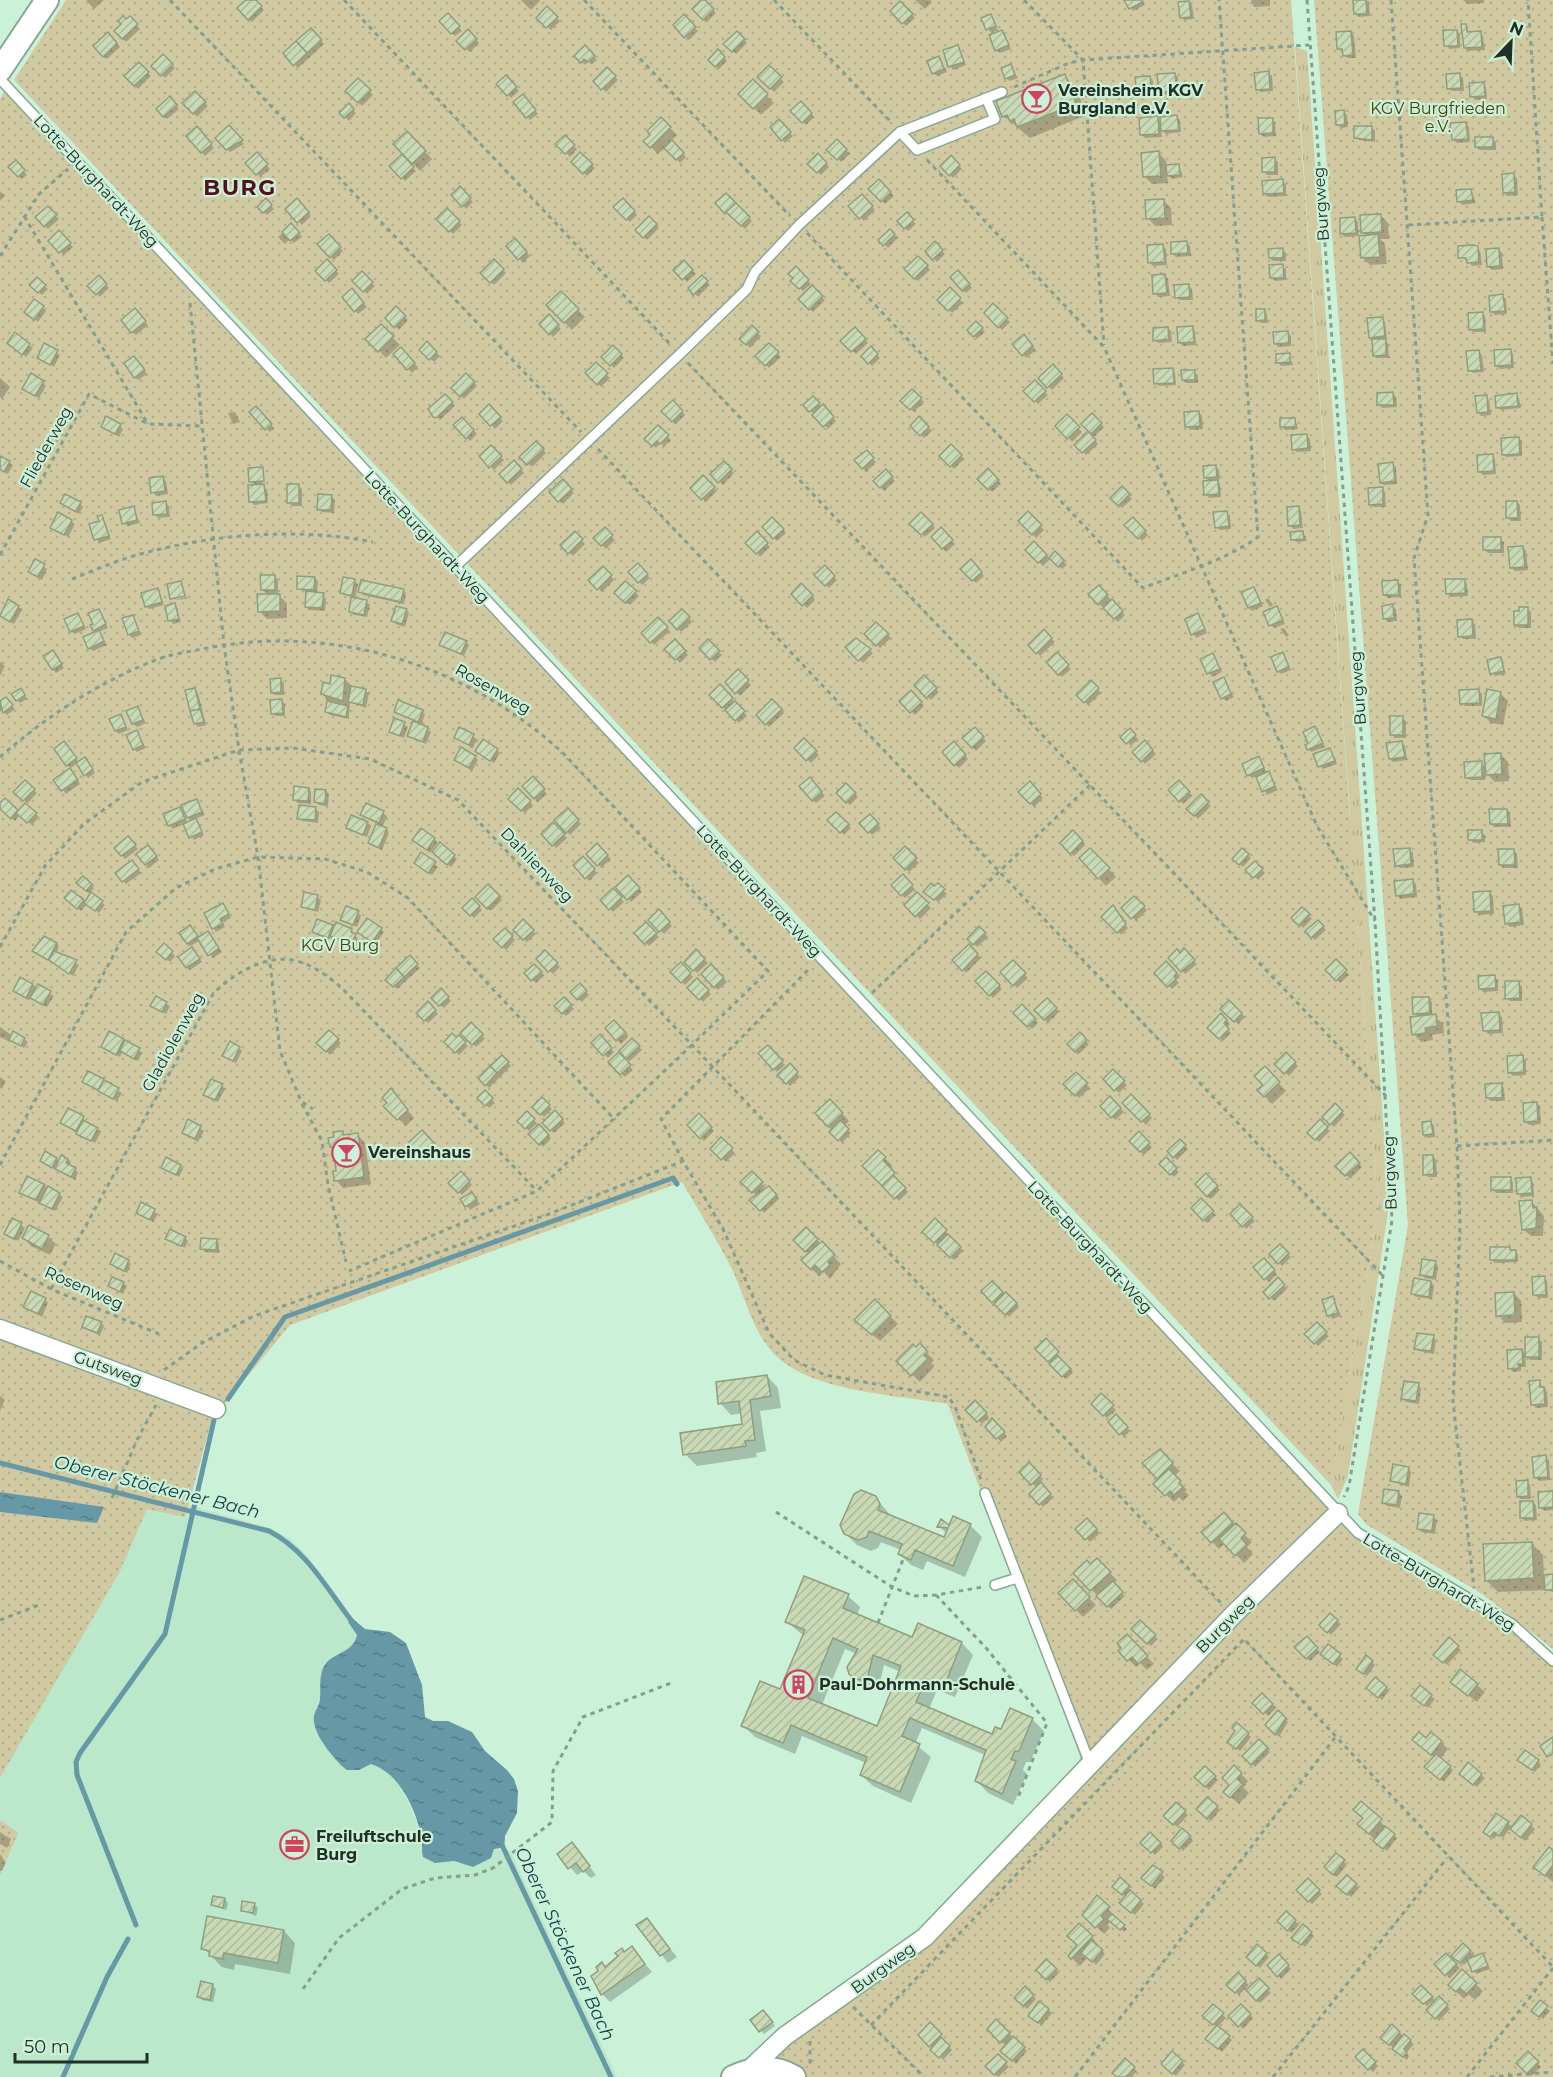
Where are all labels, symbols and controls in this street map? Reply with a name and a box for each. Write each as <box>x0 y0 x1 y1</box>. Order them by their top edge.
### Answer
north arrow <box>1481 12 1541 72</box>
text: N <box>1507 17 1526 40</box>
place label: Vereinsheim KGV Burgland e.V. <box>1057 81 1204 118</box>
bar icon: Vereinsheim KGV Burgland e.V. <box>1021 83 1053 115</box>
park label: KGV Burgfrieden e.V. <box>1370 99 1506 136</box>
street label: Lotte-Burghardt-Weg <box>30 111 162 251</box>
street label: Burgweg <box>1309 166 1333 242</box>
district label: BURG <box>203 174 277 201</box>
street label: Fliederweg <box>16 403 76 491</box>
street label: Lotte-Burghardt-Weg <box>361 467 493 607</box>
street label: Burgweg <box>1346 650 1370 726</box>
street label: Rosenweg <box>452 660 534 718</box>
street label: Lotte-Burghardt-Weg <box>693 821 825 961</box>
street label: Dahlienweg <box>497 824 577 906</box>
park label: KGV Burg <box>301 936 379 955</box>
street label: Gladiolenweg <box>138 989 208 1095</box>
street label: Burgweg <box>1379 1135 1401 1211</box>
bar icon: Vereinshaus <box>331 1136 363 1168</box>
place label: Vereinshaus <box>367 1143 471 1162</box>
street label: Lotte-Burghardt-Weg <box>1024 1177 1156 1317</box>
street label: Rosenweg <box>42 1262 126 1314</box>
street label: Gutsweg <box>71 1347 145 1389</box>
water label: Oberer Stöckener Bach <box>52 1451 262 1523</box>
street label: Lotte-Burghardt-Weg <box>1359 1529 1519 1635</box>
street label: Burgweg <box>1192 1591 1258 1657</box>
building icon: Paul-Dohrmann-Schule <box>782 1668 814 1700</box>
place label: Paul-Dohrmann-Schule <box>819 1675 1015 1694</box>
place label: Freiluftschule Burg <box>316 1827 432 1864</box>
office icon: Freiluftschule Burg <box>279 1829 311 1861</box>
water label: Oberer Stöckener Bach <box>510 1844 620 2044</box>
street label: Burgweg <box>847 1938 919 1998</box>
scale bar <box>15 2026 147 2064</box>
text: 50 m <box>24 2036 70 2058</box>

